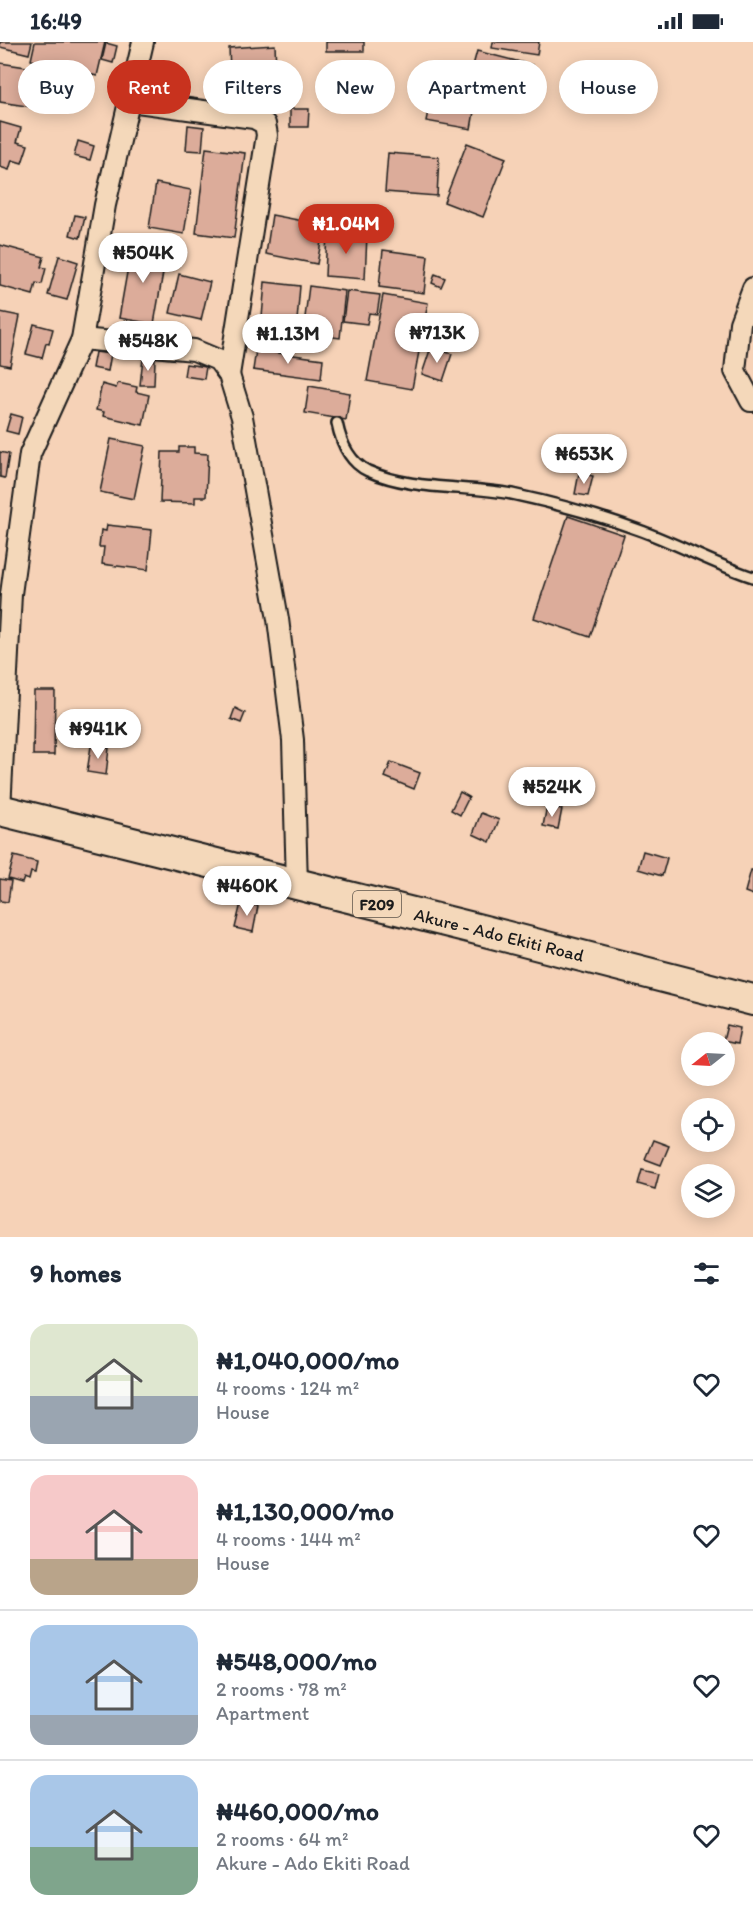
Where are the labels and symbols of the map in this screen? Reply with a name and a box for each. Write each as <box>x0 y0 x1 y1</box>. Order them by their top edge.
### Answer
pin: ₦1.04M <box>297 204 395 255</box>
pin: ₦504K <box>101 233 185 284</box>
pin: ₦713K <box>395 313 479 364</box>
pin: ₦1.13M <box>239 314 337 365</box>
pin: ₦548K <box>106 321 190 372</box>
pin: ₦653K <box>542 434 626 485</box>
pin: ₦941K <box>56 709 140 760</box>
pin: ₦524K <box>510 767 594 818</box>
pin: ₦460K <box>205 866 289 917</box>
road number: F209 <box>353 891 401 917</box>
street label: Akure - Ado Ekiti Road <box>412 903 587 967</box>
north arrow <box>681 1032 735 1086</box>

